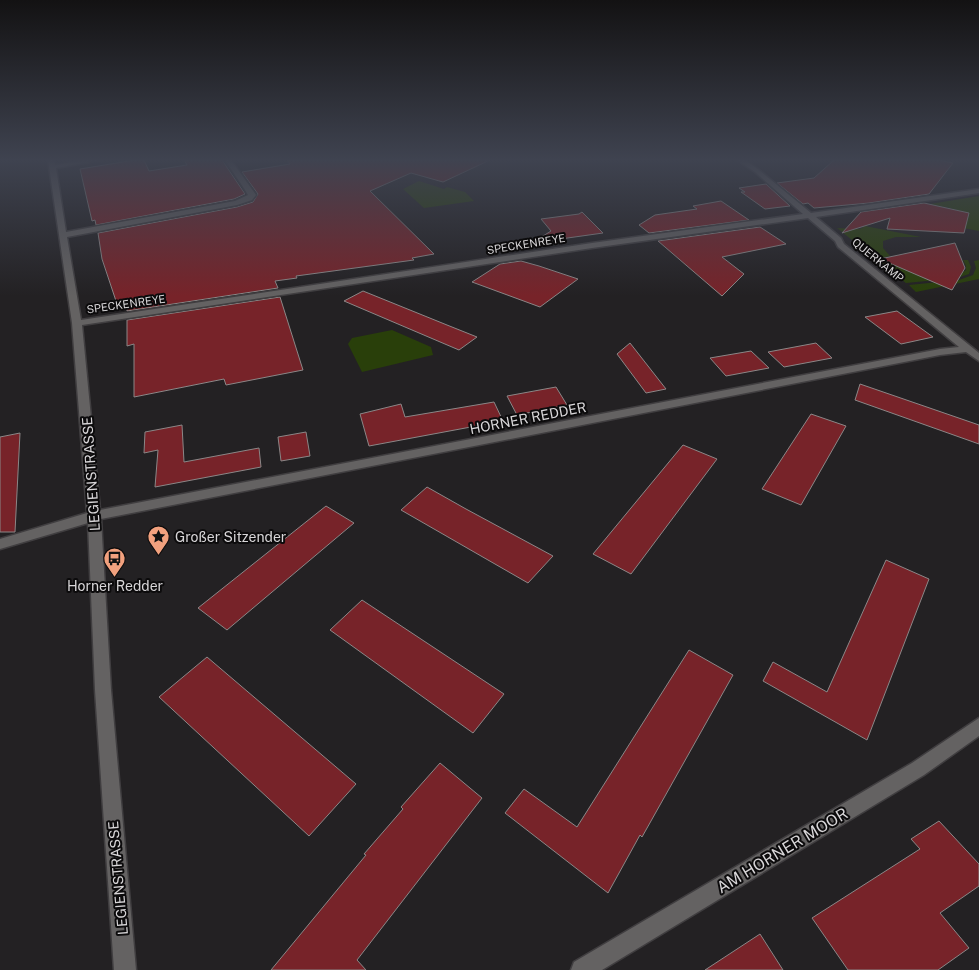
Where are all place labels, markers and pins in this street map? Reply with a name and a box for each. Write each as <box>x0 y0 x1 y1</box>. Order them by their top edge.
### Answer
place icon: Großer Sitzender <box>147 525 171 556</box>
place label: Großer Sitzender <box>175 529 286 545</box>
bus stop icon: Horner Redder <box>103 546 127 577</box>
place label: Horner Redder <box>67 578 163 594</box>

